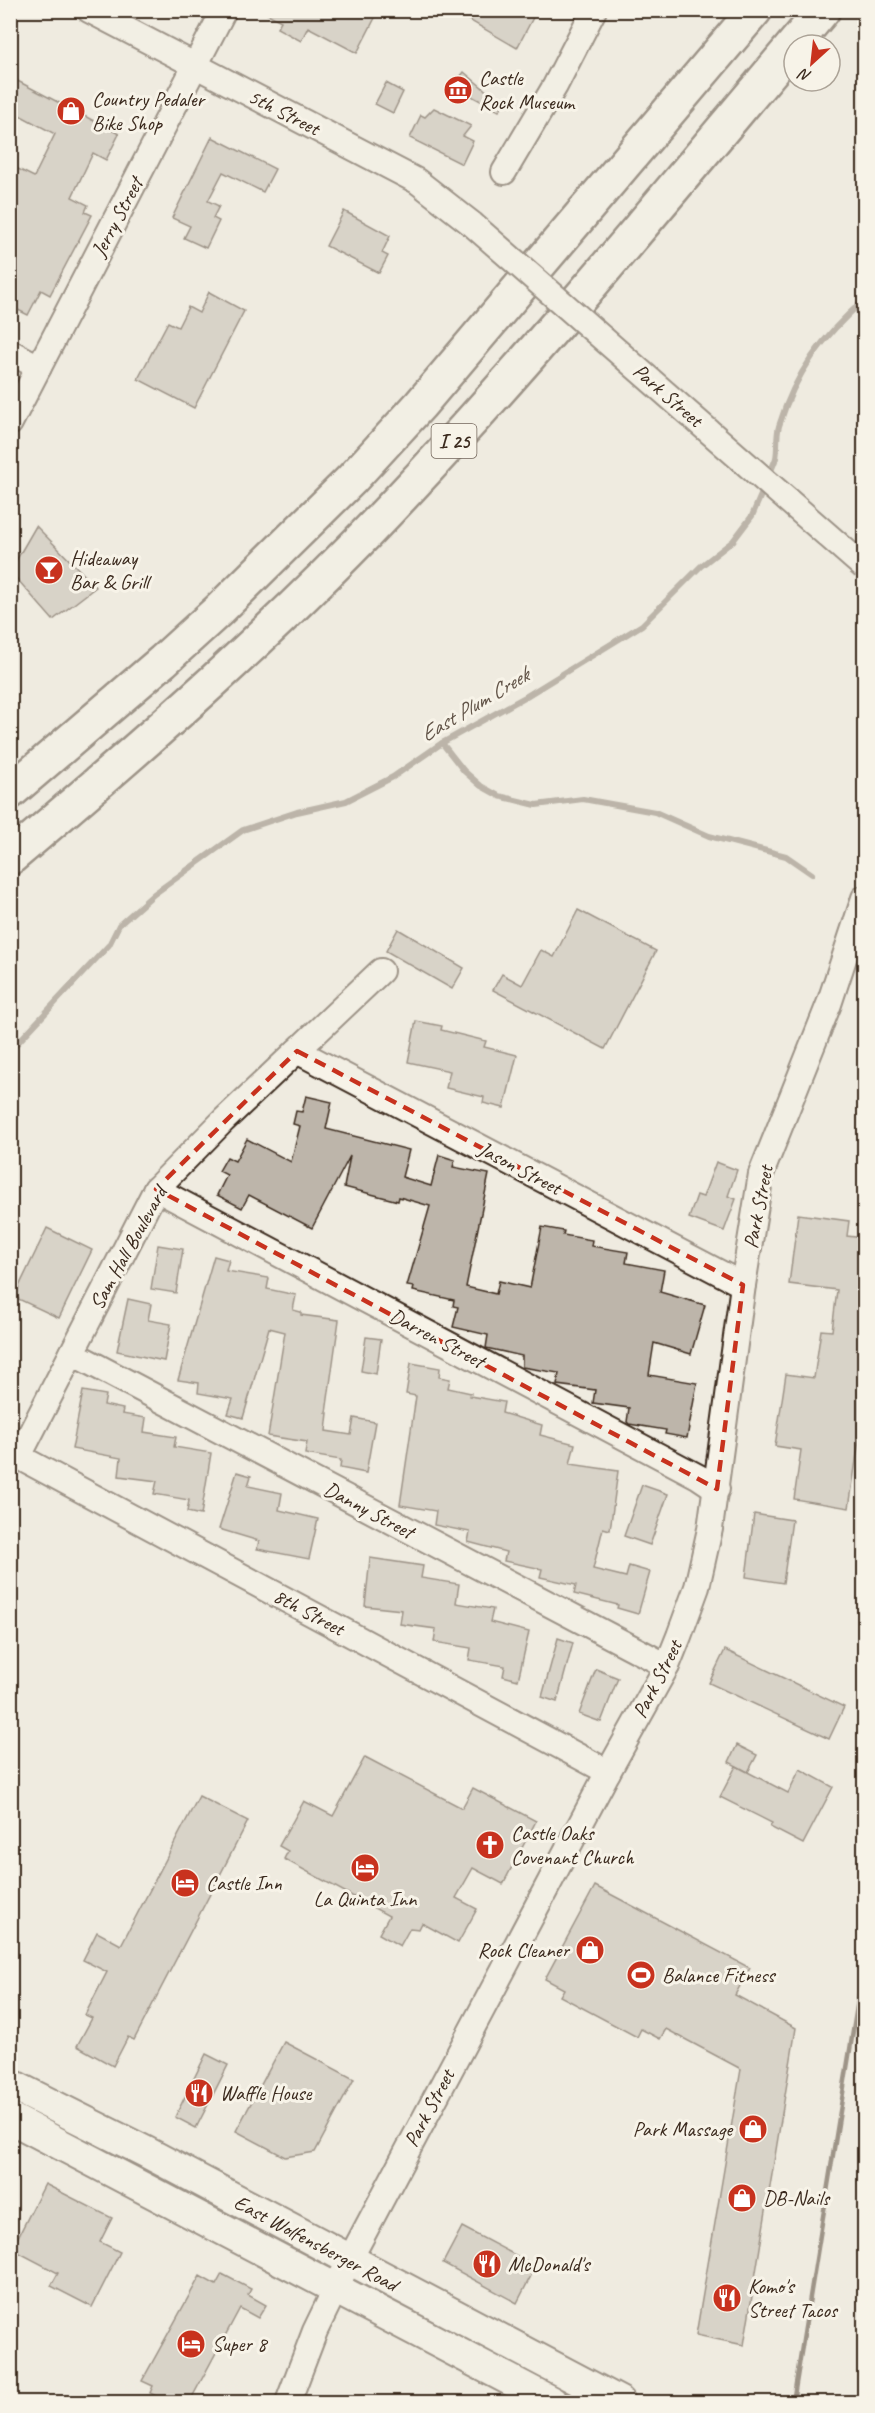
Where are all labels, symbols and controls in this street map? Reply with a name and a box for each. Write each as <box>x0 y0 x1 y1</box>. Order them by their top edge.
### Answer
north arrow <box>782 33 842 93</box>
text: N <box>794 63 815 87</box>
place label: Castle Rock Museum <box>479 65 576 115</box>
museum icon: Castle Rock Museum <box>442 74 474 106</box>
street label: 5th Street <box>244 83 326 142</box>
place label: Country Pedaler Bike Shop <box>92 86 206 136</box>
shop icon: Country Pedaler Bike Shop <box>55 95 87 127</box>
street label: Jerry Street <box>85 170 150 262</box>
street label: Park Street <box>628 358 710 434</box>
road number: I 25 <box>432 424 476 458</box>
place label: Hideaway Bar & Grill <box>70 545 152 595</box>
bar icon: Hideaway Bar & Grill <box>33 554 65 586</box>
water label: East Plum Creek <box>415 659 537 748</box>
street label: Jason Street <box>473 1135 568 1202</box>
street label: Park Street <box>737 1161 779 1251</box>
street label: Sam Hall Boulevard <box>84 1179 174 1314</box>
street label: Darren Street <box>385 1302 492 1375</box>
street label: Danny Street <box>320 1476 421 1546</box>
street label: 8th Street <box>269 1583 351 1642</box>
street label: Park Street <box>626 1634 689 1722</box>
place label: Castle Oaks Covenant Church <box>511 1820 635 1870</box>
church icon: Castle Oaks Covenant Church <box>474 1829 506 1861</box>
hotel icon: La Quinta Inn <box>349 1852 381 1884</box>
hotel icon: Castle Inn <box>169 1867 201 1899</box>
place label: Castle Inn <box>206 1870 282 1896</box>
place label: La Quinta Inn <box>313 1886 417 1912</box>
shop icon: Rock Cleaner <box>574 1934 606 1966</box>
place label: Rock Cleaner <box>477 1937 570 1963</box>
sports icon: Balance Fitness <box>625 1959 657 1991</box>
place label: Balance Fitness <box>662 1962 776 1988</box>
street label: Park Street <box>398 2063 461 2151</box>
restaurant icon: Waffle House <box>183 2077 215 2109</box>
place label: Waffle House <box>220 2080 312 2106</box>
shop icon: Park Massage <box>737 2113 769 2145</box>
place label: Park Massage <box>633 2116 734 2142</box>
shop icon: DB-Nails <box>726 2182 758 2214</box>
place label: DB-Nails <box>763 2185 831 2211</box>
street label: East Wolfensberger Road <box>230 2189 406 2299</box>
restaurant icon: McDonald's <box>471 2248 503 2280</box>
place label: McDonald's <box>508 2251 591 2277</box>
place label: Komo's Street Tacos <box>748 2273 839 2323</box>
restaurant icon: Komo's Street Tacos <box>711 2282 743 2314</box>
hotel icon: Super 8 <box>175 2328 207 2360</box>
place label: Super 8 <box>212 2331 269 2357</box>

